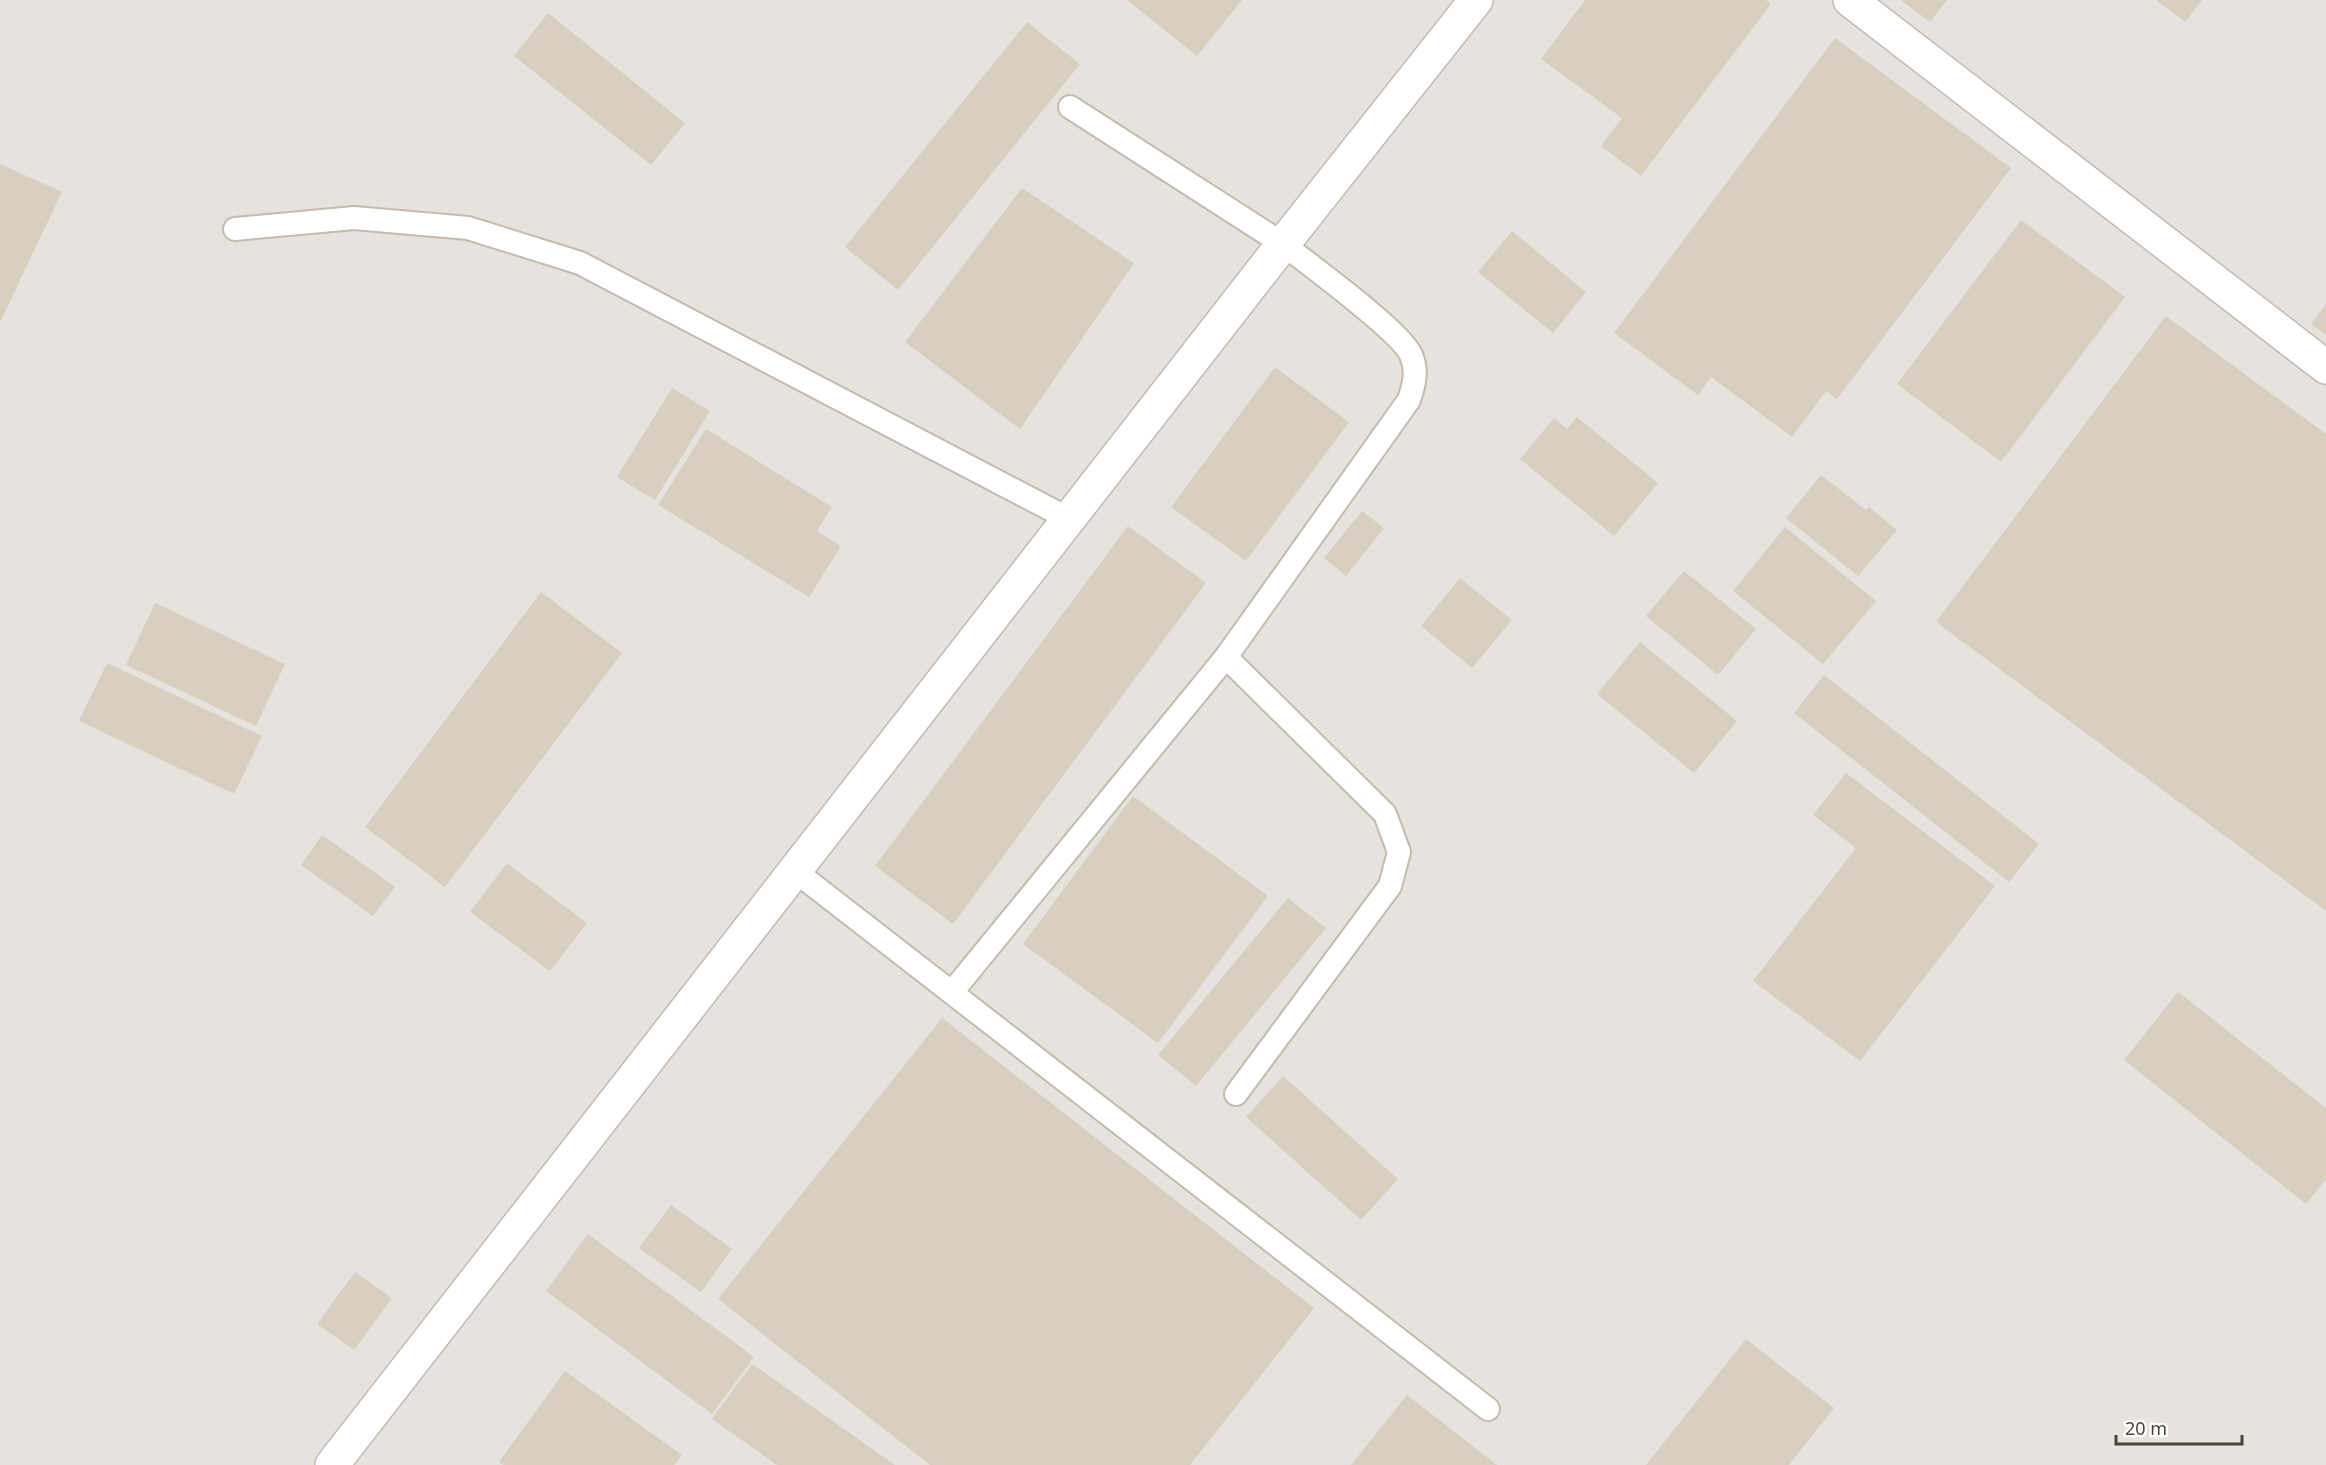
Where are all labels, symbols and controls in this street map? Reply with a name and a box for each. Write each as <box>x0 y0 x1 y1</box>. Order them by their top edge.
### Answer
scale bar <box>2116 1408 2242 1446</box>
text: 20 m <box>2125 1416 2167 1440</box>

